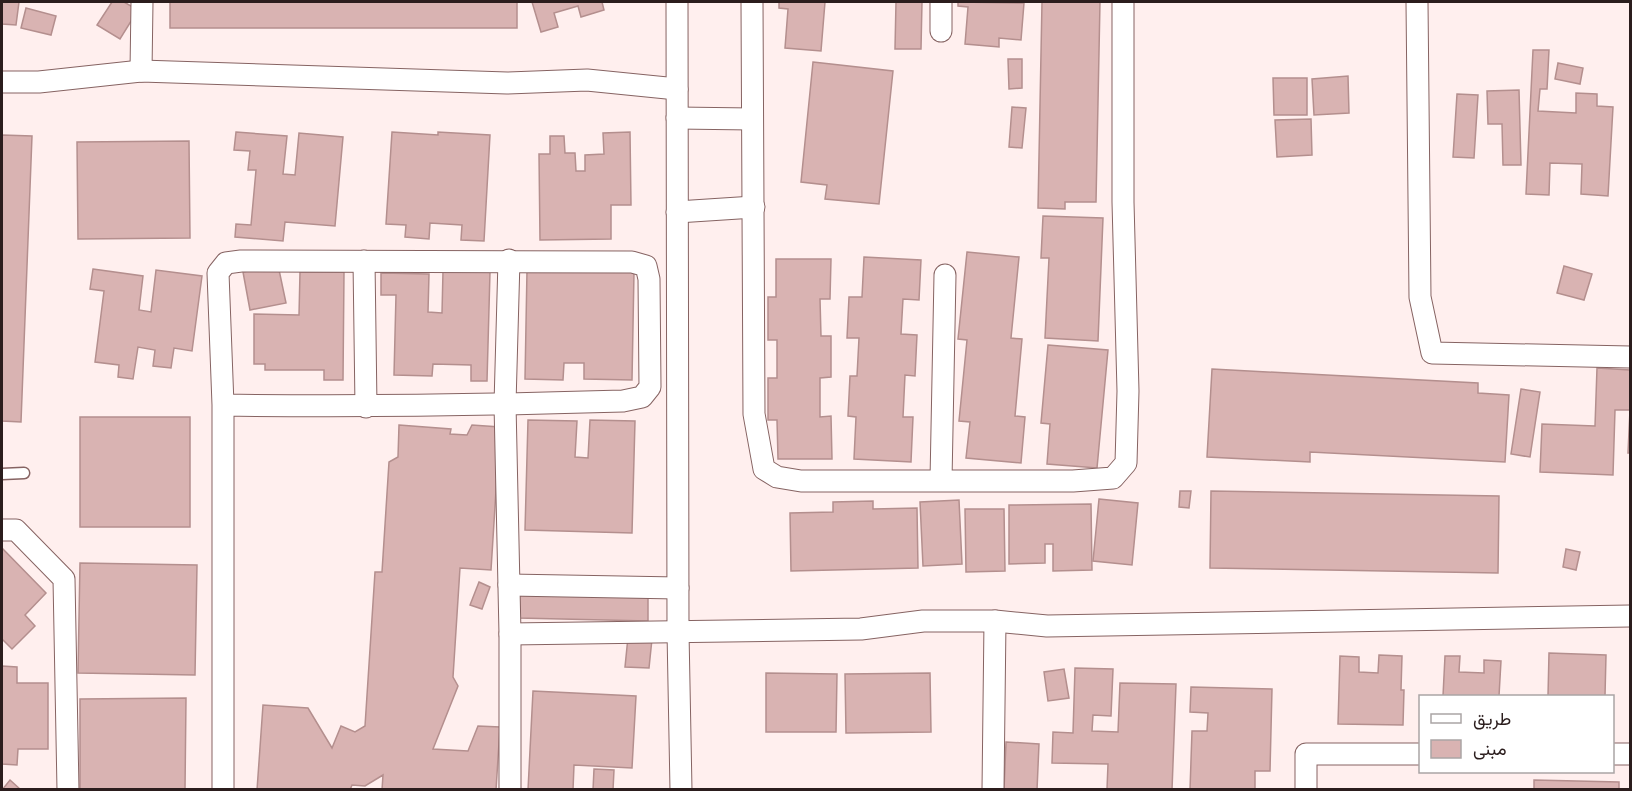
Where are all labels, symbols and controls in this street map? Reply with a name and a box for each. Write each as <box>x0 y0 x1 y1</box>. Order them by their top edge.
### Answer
legend <box>1419 695 1614 773</box>
text: طريق <box>1473 707 1511 730</box>
text: مبنى <box>1473 737 1507 760</box>

